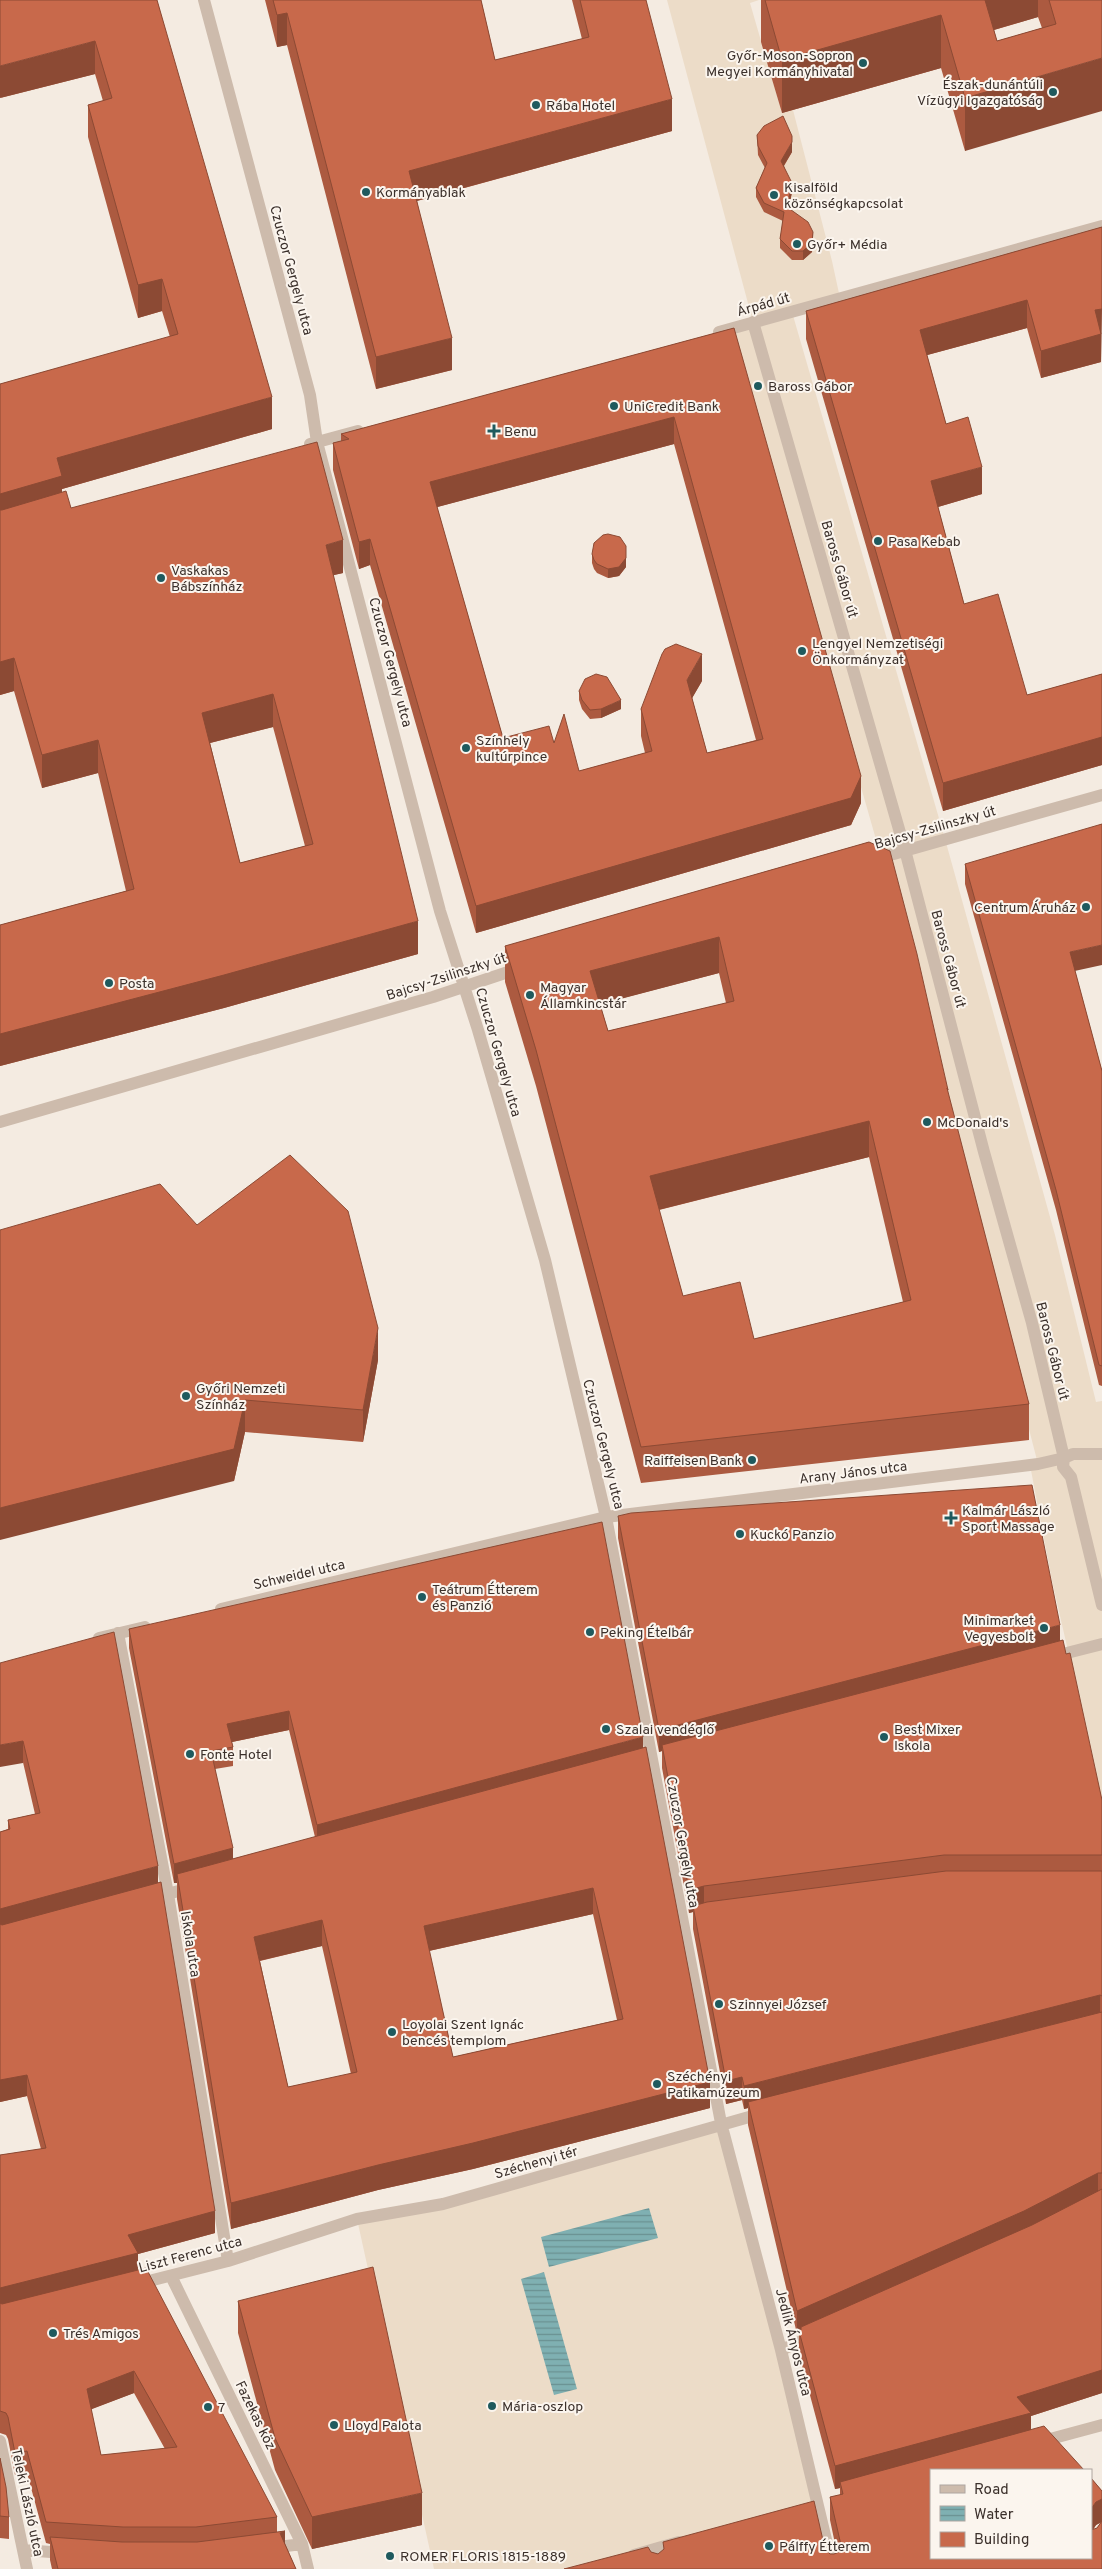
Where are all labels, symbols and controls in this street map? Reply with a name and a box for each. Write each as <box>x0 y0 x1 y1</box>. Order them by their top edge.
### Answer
place label: Győr-Moson-Sopron Megyei Kormányhivatal <box>706 48 853 81</box>
marker: Győr-Moson-Sopron Megyei Kormányhivatal <box>857 57 869 69</box>
place label: Észak-dunántúli Vízügyi Igazgatóság <box>917 76 1043 110</box>
marker: Észak-dunántúli Vízügyi Igazgatóság <box>1047 86 1059 98</box>
place label: Rába Hotel <box>546 98 615 115</box>
marker: Rába Hotel <box>530 99 542 111</box>
place label: Kisalföld közönségkapcsolat <box>784 180 903 213</box>
place label: Kormányablak <box>376 185 466 202</box>
marker: Kormányablak <box>360 186 372 198</box>
marker: Kisalföld közönségkapcsolat <box>768 189 780 201</box>
street label: Czuczor Gergely utca <box>265 204 316 337</box>
place label: Győr+ Média <box>807 237 887 254</box>
marker: Győr+ Média <box>791 238 803 250</box>
street label: Árpád út <box>735 289 792 321</box>
place label: Baross Gábor <box>768 379 853 396</box>
marker: Baross Gábor <box>752 380 764 392</box>
place label: UniCredit Bank <box>624 399 719 416</box>
marker: UniCredit Bank <box>608 400 620 412</box>
place label: Benu <box>504 424 537 441</box>
marker: Benu <box>488 425 500 437</box>
street label: Baross Gábor út <box>816 519 861 620</box>
place label: Pasa Kebab <box>888 534 961 551</box>
marker: Pasa Kebab <box>872 535 884 547</box>
place label: Vaskakas Bábszínház <box>171 563 243 596</box>
marker: Vaskakas Bábszínház <box>155 572 167 584</box>
street label: Czuczor Gergely utca <box>364 596 415 729</box>
place label: Lengyel Nemzetiségi Önkormányzat <box>812 636 943 669</box>
marker: Lengyel Nemzetiségi Önkormányzat <box>796 645 808 657</box>
place label: Színhely kultúrpince <box>476 733 547 766</box>
marker: Színhely kultúrpince <box>460 742 472 754</box>
street label: Bajcsy-Zsilinszky út <box>873 803 998 854</box>
place label: Centrum Áruház <box>974 899 1076 917</box>
marker: Centrum Áruház <box>1080 901 1092 913</box>
street label: Baross Gábor út <box>926 909 969 1010</box>
street label: Bajcsy-Zsilinszky út <box>384 950 509 1005</box>
place label: Posta <box>119 976 154 993</box>
marker: Posta <box>103 977 115 989</box>
place label: Magyar Államkincstár <box>540 980 627 1013</box>
street label: Czuczor Gergely utca <box>471 986 524 1119</box>
marker: Magyar Államkincstár <box>524 989 536 1001</box>
place label: McDonald's <box>937 1115 1009 1132</box>
marker: McDonald's <box>921 1116 933 1128</box>
street label: Baross Gábor út <box>1031 1300 1072 1402</box>
street label: Czuczor Gergely utca <box>578 1378 627 1511</box>
place label: Győri Nemzeti Színház <box>196 1381 286 1414</box>
marker: Győri Nemzeti Színház <box>180 1390 192 1402</box>
place label: Raiffeisen Bank <box>644 1453 742 1470</box>
marker: Raiffeisen Bank <box>746 1454 758 1466</box>
street label: Arany János utca <box>798 1458 908 1489</box>
place label: Kalmár László Sport Massage <box>962 1503 1055 1536</box>
marker: Kalmár László Sport Massage <box>944 1511 958 1525</box>
place label: Kuckó Panzio <box>750 1527 835 1544</box>
marker: Kuckó Panzio <box>734 1528 746 1540</box>
street label: Schweidel utca <box>252 1557 347 1594</box>
place label: Teátrum Étterem és Panzió <box>432 1581 538 1615</box>
marker: Teátrum Étterem és Panzió <box>416 1591 428 1603</box>
place label: Minimarket Vegyesbolt <box>963 1613 1034 1646</box>
marker: Minimarket Vegyesbolt <box>1038 1622 1050 1634</box>
place label: Peking Ételbár <box>600 1624 693 1642</box>
marker: Peking Ételbár <box>584 1626 596 1638</box>
place label: Szalai vendéglő <box>616 1722 716 1739</box>
place label: Best Mixer Iskola <box>894 1722 961 1755</box>
marker: Szalai vendéglő <box>600 1723 612 1735</box>
marker: Best Mixer Iskola <box>878 1731 890 1743</box>
place label: Fonte Hotel <box>200 1747 272 1764</box>
marker: Fonte Hotel <box>184 1748 196 1760</box>
street label: Czuczor Gergely utca <box>662 1775 701 1909</box>
street label: Iskola utca <box>176 1910 203 1978</box>
place label: Szinnyei József <box>729 1997 827 2014</box>
marker: Szinnyei József <box>713 1998 725 2010</box>
place label: Loyolai Szent Ignác bencés templom <box>402 2017 524 2050</box>
marker: Loyolai Szent Ignác bencés templom <box>386 2026 398 2038</box>
place label: Széchényi Patikamúzeum <box>667 2069 760 2102</box>
marker: Széchényi Patikamúzeum <box>651 2078 663 2090</box>
street label: Széchenyi tér <box>493 2143 581 2183</box>
street label: Liszt Ferenc utca <box>137 2233 244 2277</box>
street label: Jedlik Ányos utca <box>771 2287 815 2398</box>
place label: Trés Amigos <box>63 2326 139 2343</box>
marker: Trés Amigos <box>47 2327 59 2339</box>
street label: Fazekas köz <box>231 2378 279 2453</box>
place label: Mária-oszlop <box>502 2399 583 2416</box>
place label: 7 <box>218 2400 225 2417</box>
marker: Mária-oszlop <box>486 2400 498 2412</box>
marker: 7 <box>202 2401 214 2413</box>
place label: Lloyd Palota <box>344 2418 422 2435</box>
marker: Lloyd Palota <box>328 2419 340 2431</box>
street label: Teleki László utca <box>7 2446 46 2558</box>
legend <box>930 2469 1092 2559</box>
text: Road <box>974 2481 1009 2500</box>
text: Water <box>974 2506 1014 2525</box>
text: Building <box>974 2531 1029 2550</box>
place label: Pálffy Étterem <box>779 2538 870 2556</box>
marker: Pálffy Étterem <box>763 2540 775 2552</box>
place label: ROMER FLORIS 1815-1889 <box>400 2549 566 2566</box>
marker: ROMER FLORIS 1815-1889 <box>384 2550 396 2562</box>

